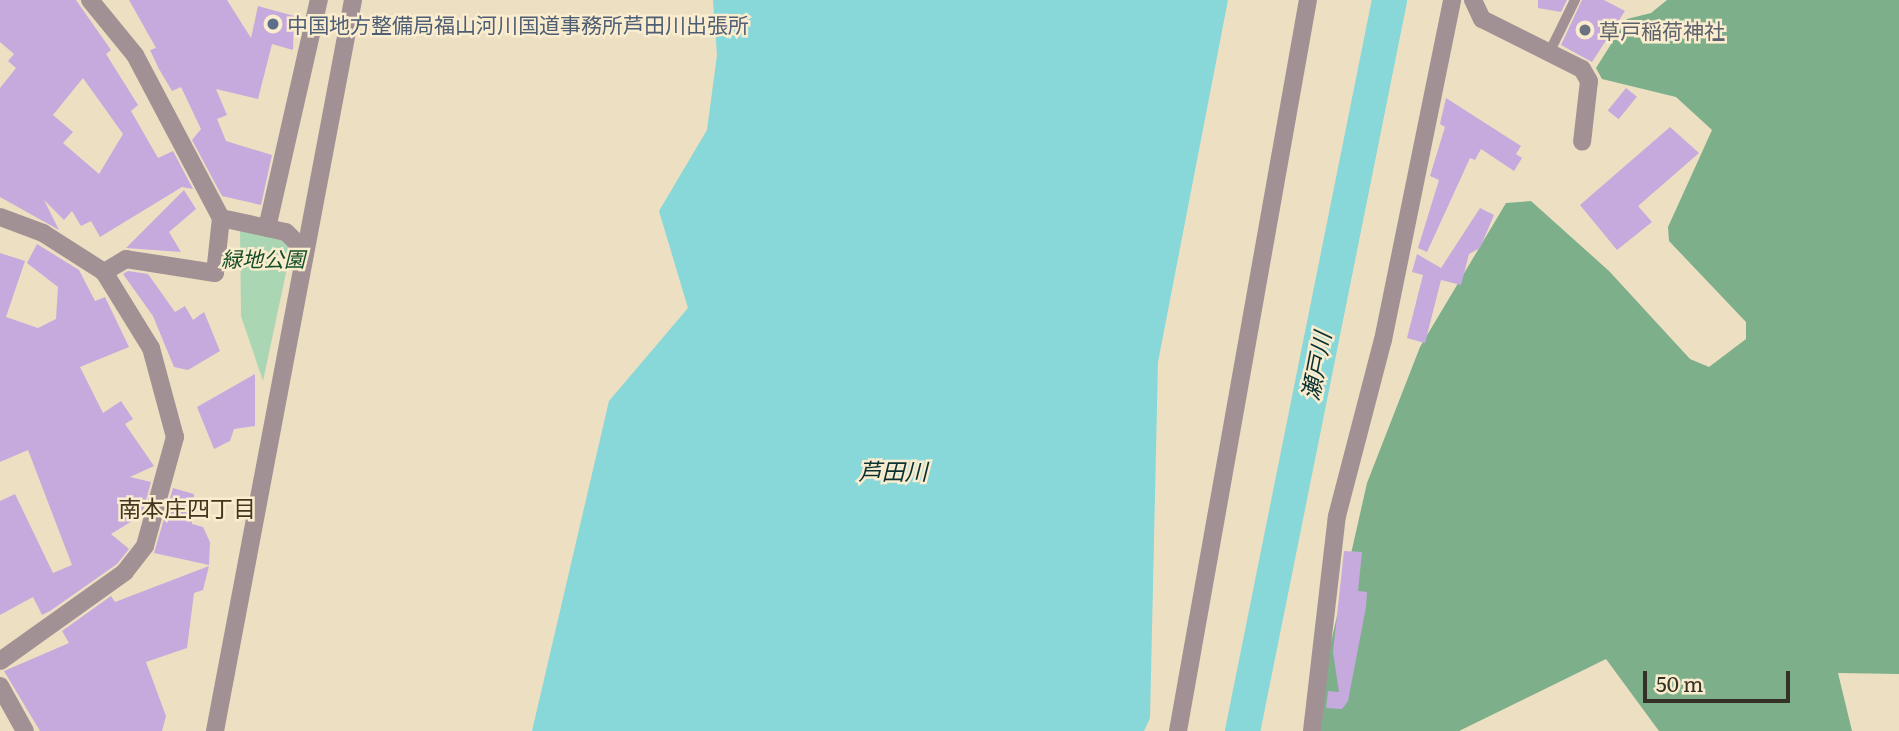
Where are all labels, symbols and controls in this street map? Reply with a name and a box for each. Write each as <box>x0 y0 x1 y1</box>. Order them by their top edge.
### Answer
place label: 中国地方整備局福山河川国道事務所芦田川出張所 <box>287 11 749 37</box>
marker: 中国地方整備局福山河川国道事務所芦田川出張所 <box>265 16 281 32</box>
place label: 草戸稲荷神社 <box>1599 17 1725 43</box>
marker: 草戸稲荷神社 <box>1577 22 1593 38</box>
park label: 緑地公園 <box>221 245 305 271</box>
water label: 瀬戸川 <box>1295 330 1335 402</box>
water label: 芦田川 <box>859 456 927 484</box>
district label: 南本庄四丁目 <box>118 493 256 521</box>
scale bar <box>1647 658 1794 702</box>
text: 50 m <box>1656 667 1703 698</box>

